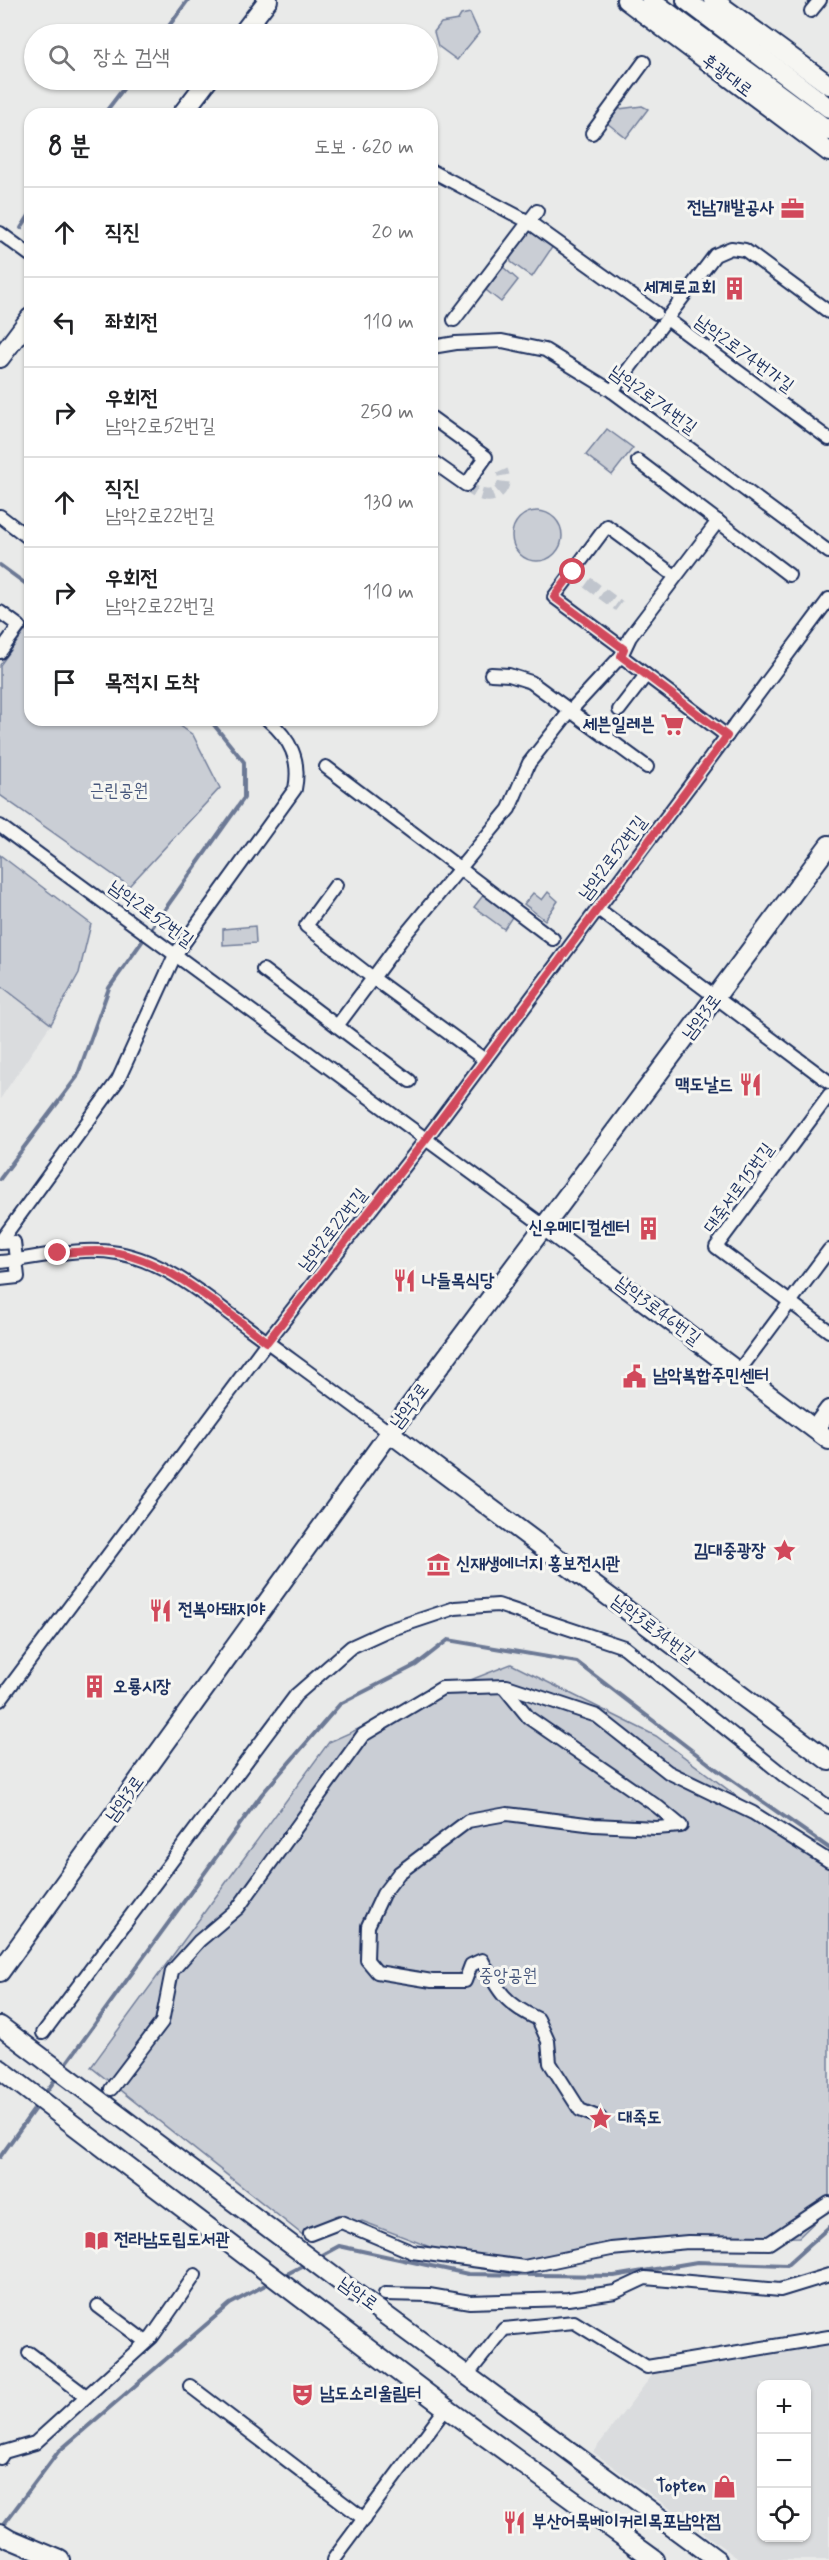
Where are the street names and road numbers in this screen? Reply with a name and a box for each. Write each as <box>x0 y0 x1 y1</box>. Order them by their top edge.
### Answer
street label: 후광대로 <box>697 49 757 103</box>
street label: 남악2로74번가길 <box>690 310 799 398</box>
street label: 남악2로74번길 <box>604 360 702 440</box>
street label: 남악2로52번길 <box>573 811 653 905</box>
street label: 남악2로52번길 <box>104 875 199 953</box>
street label: 남악3로 <box>677 989 727 1045</box>
street label: 대죽서로15번길 <box>698 1138 780 1238</box>
street label: 남악2로22번길 <box>293 1183 373 1276</box>
street label: 남악3로46번길 <box>611 1271 706 1351</box>
street label: 남악3로 <box>385 1378 435 1434</box>
street label: 남악3로34번길 <box>606 1590 700 1669</box>
street label: 남악3로 <box>100 1771 150 1827</box>
street label: 남악로 <box>333 2272 383 2316</box>

